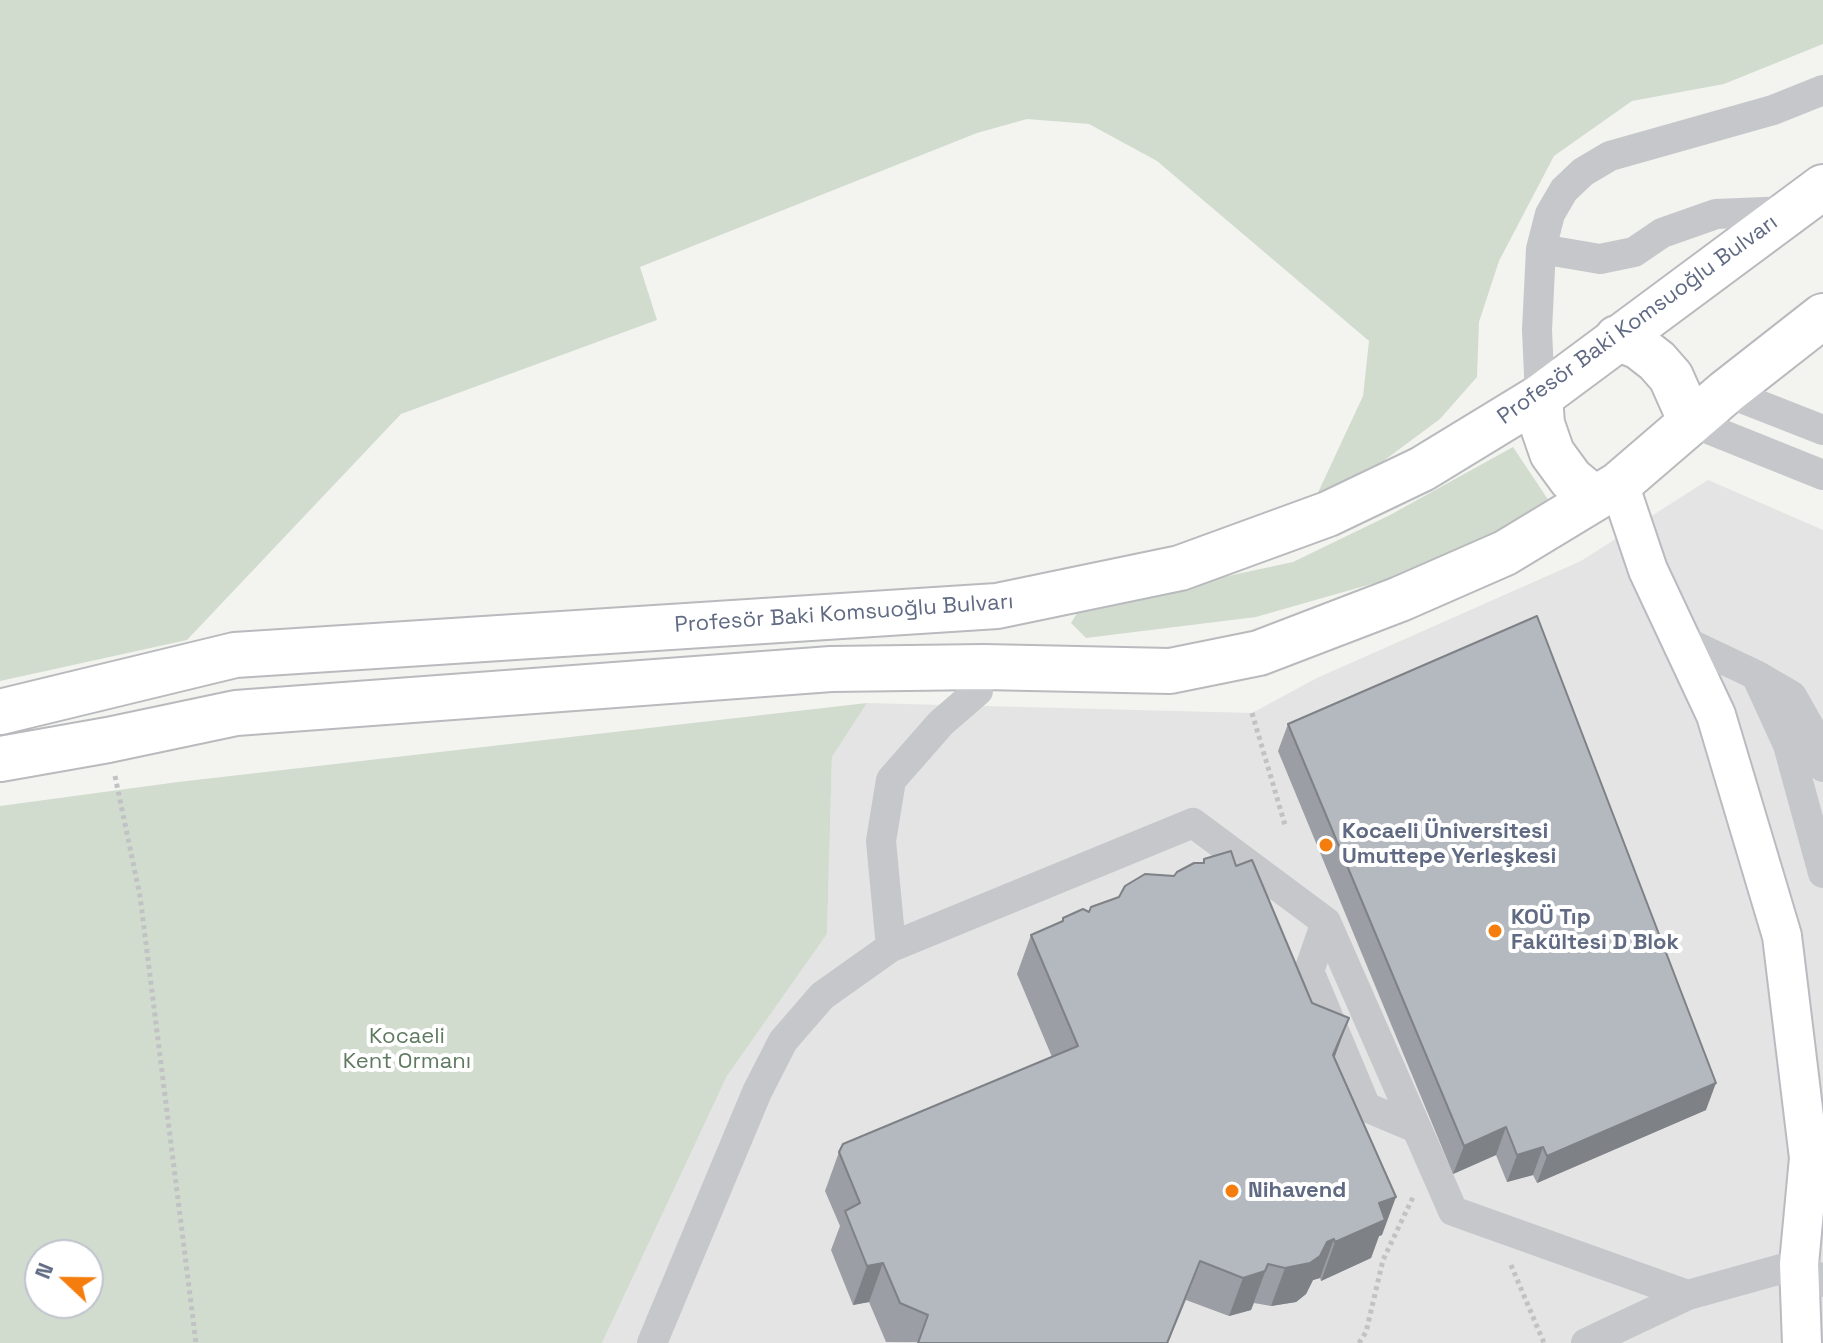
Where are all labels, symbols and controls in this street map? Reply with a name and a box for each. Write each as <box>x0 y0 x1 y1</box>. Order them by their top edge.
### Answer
street label: Profesör Baki Komsuoğlu Bulvarı <box>1493 209 1783 431</box>
street label: Profesör Baki Komsuoğlu Bulvarı <box>674 589 1014 639</box>
place label: Kocaeli Üniversitesi Umuttepe Yerleşkesi <box>1342 819 1556 870</box>
marker: Kocaeli Üniversitesi Umuttepe Yerleşkesi <box>1317 836 1335 854</box>
place label: KOÜ Tıp Fakültesi D Blok <box>1511 905 1679 956</box>
marker: KOÜ Tıp Fakültesi D Blok <box>1486 922 1504 940</box>
park label: Kocaeli Kent Ormanı <box>343 1024 471 1076</box>
place label: Nihavend <box>1248 1178 1346 1204</box>
marker: Nihavend <box>1223 1182 1241 1200</box>
north arrow <box>24 1239 104 1319</box>
text: N <box>28 1259 59 1283</box>

